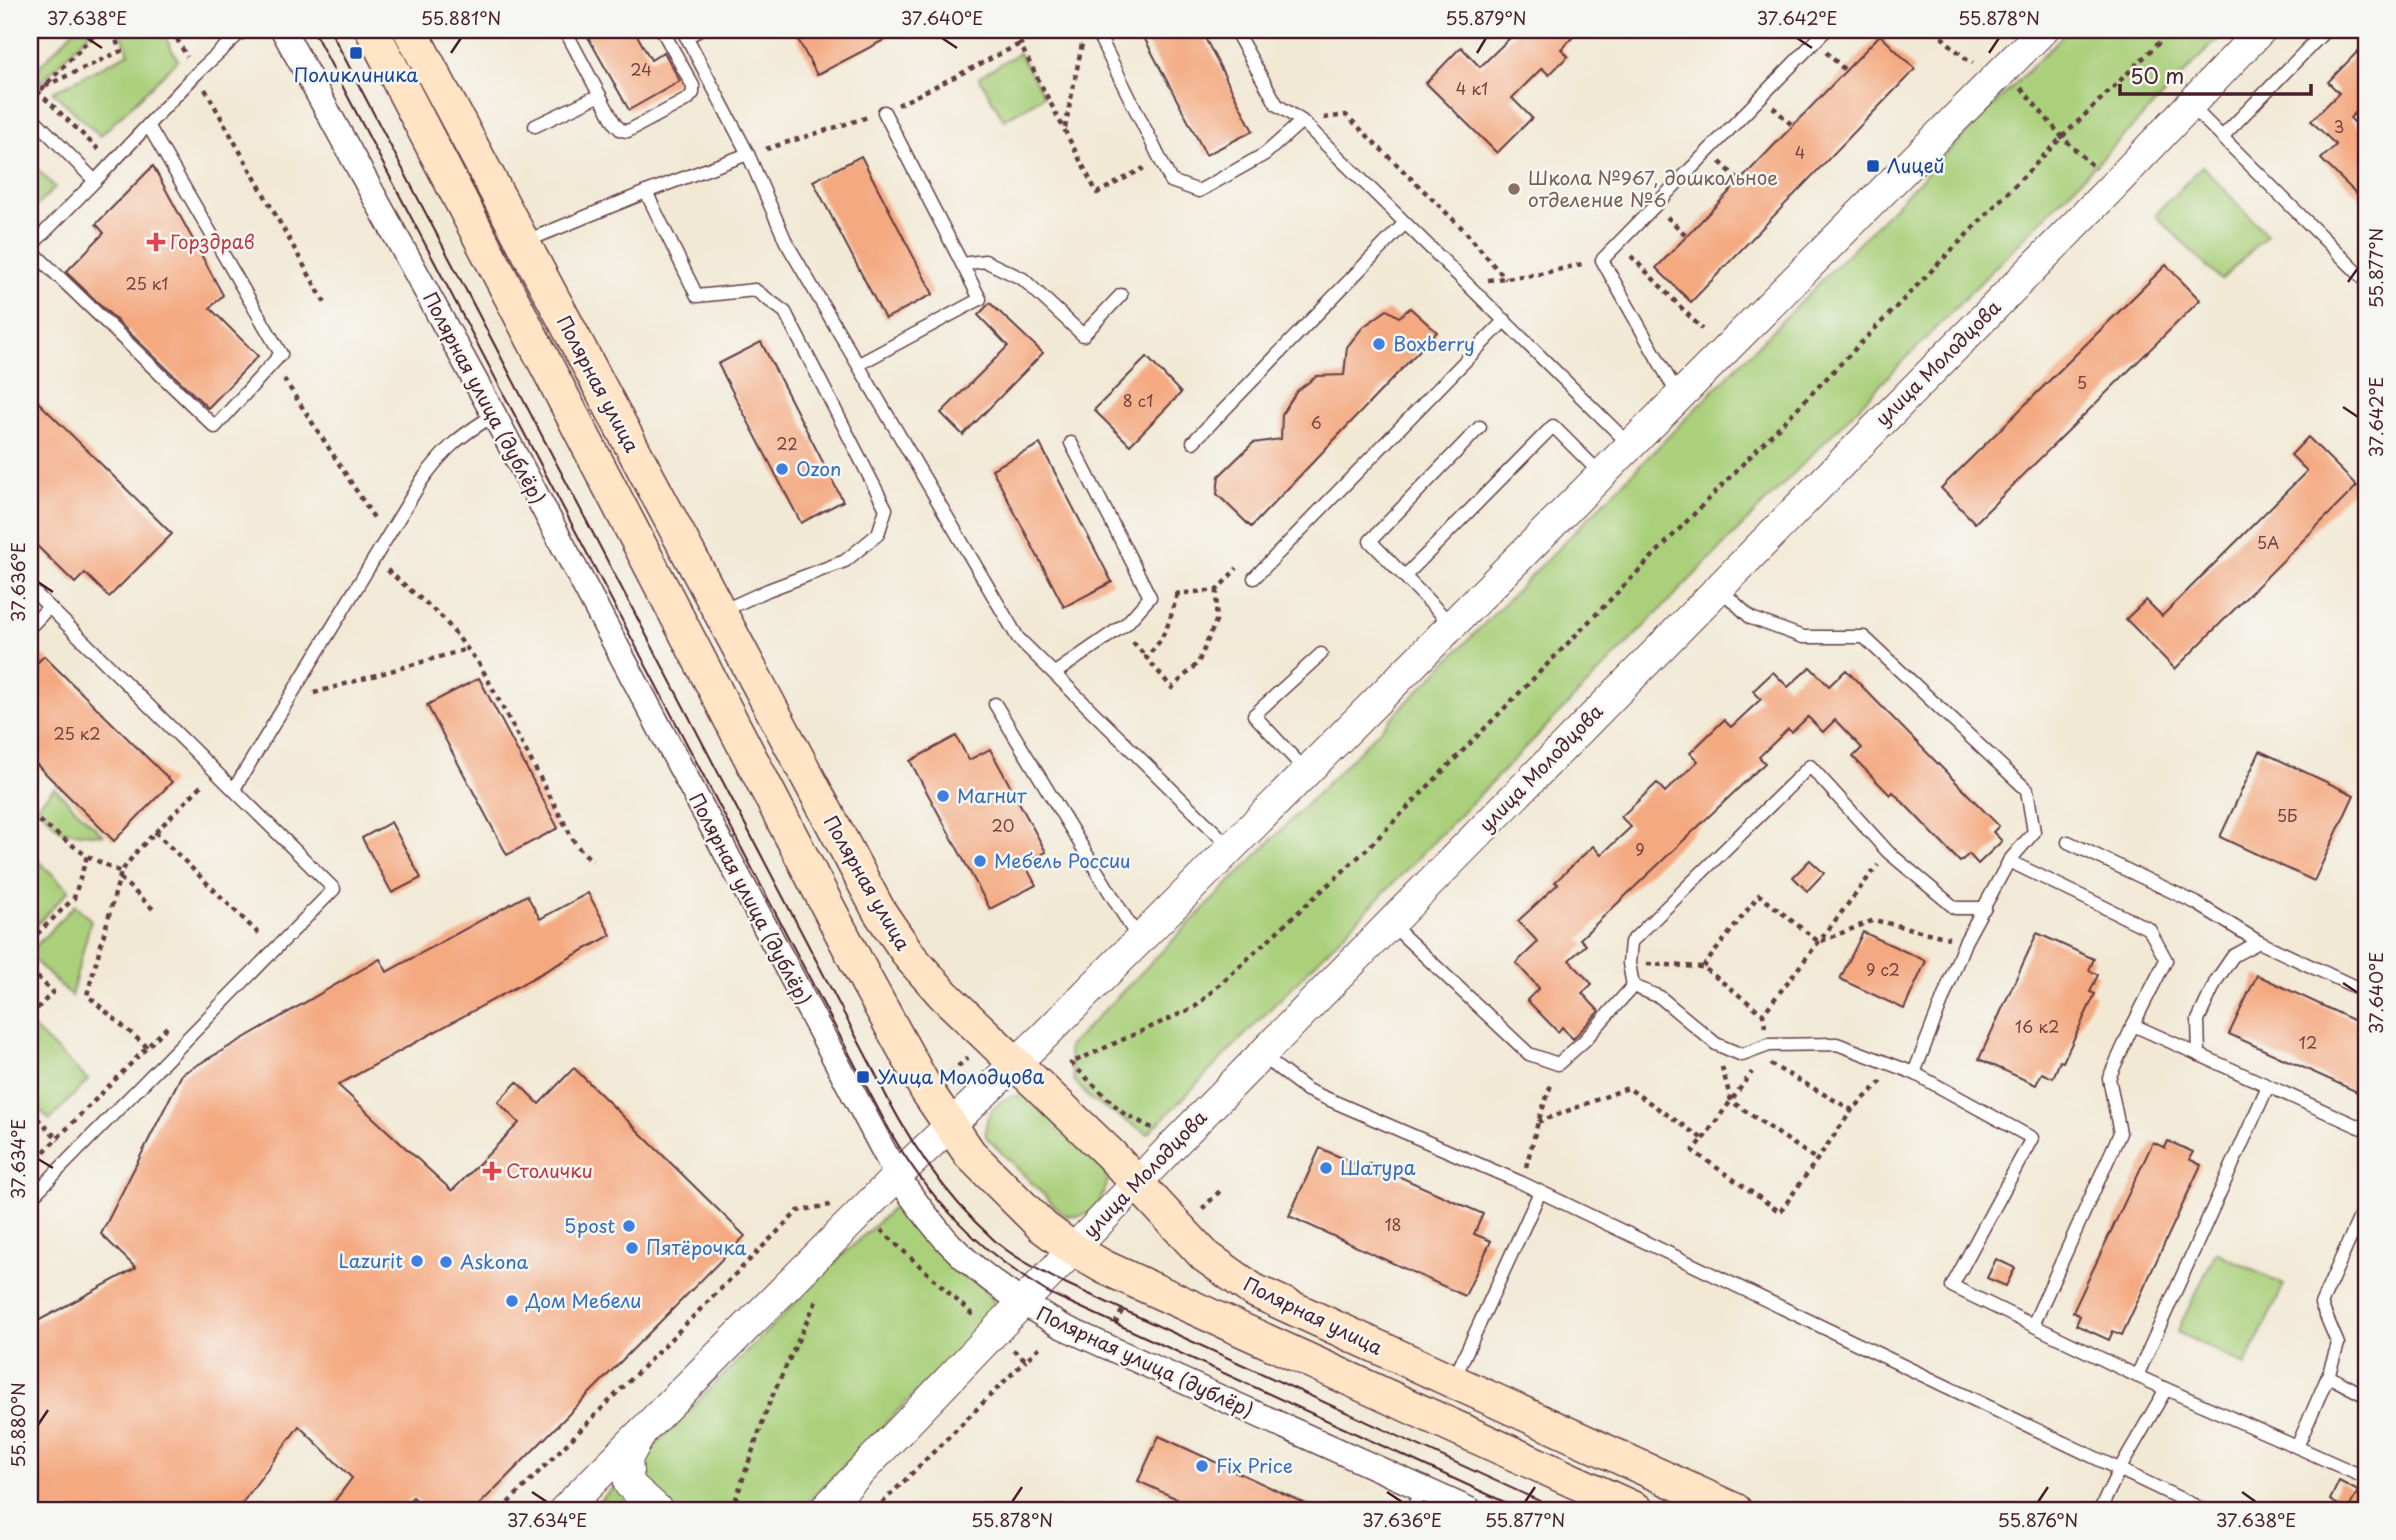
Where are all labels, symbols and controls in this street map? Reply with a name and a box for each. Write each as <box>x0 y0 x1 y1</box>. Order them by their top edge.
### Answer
text: 37.638°E <box>47 4 127 31</box>
text: 55.881°N <box>421 4 501 31</box>
text: 37.640°E <box>901 4 983 31</box>
text: 55.879°N <box>1445 4 1527 31</box>
text: 37.642°E <box>1756 4 1838 31</box>
text: 55.878°N <box>1958 4 2040 31</box>
marker: Поликлиника <box>348 45 364 61</box>
scale bar <box>2120 52 2310 96</box>
house number: 24 <box>630 57 652 81</box>
text: 50 m <box>2130 59 2184 91</box>
place label: Поликлиника <box>294 60 418 88</box>
house number: 4 к1 <box>1456 76 1488 100</box>
house number: 3 <box>2334 114 2344 138</box>
house number: 4 <box>1795 140 1805 164</box>
place label: Лицей <box>1887 151 1945 179</box>
marker: Лицей <box>1865 158 1881 174</box>
place label: Школа №967, дошкольное отделение №6 <box>1528 163 1778 213</box>
marker: Школа №967, дошкольное отделение №6 <box>1506 181 1522 197</box>
place label: Горздрав <box>170 227 255 255</box>
text: 55.877°N <box>2362 228 2389 308</box>
marker: Горздрав <box>148 234 164 250</box>
house number: 25 к1 <box>126 271 168 295</box>
street label: Полярная улица (дублёр) <box>417 287 553 508</box>
street label: улица Молодцова <box>1868 293 2007 431</box>
street label: Полярная улица <box>551 310 647 457</box>
place label: Boxberry <box>1393 329 1475 357</box>
marker: Boxberry <box>1371 336 1387 352</box>
house number: 5 <box>2077 370 2087 394</box>
text: 37.642°E <box>2362 376 2389 458</box>
house number: 8 с1 <box>1123 388 1153 412</box>
house number: 6 <box>1310 410 1322 434</box>
house number: 22 <box>776 431 798 455</box>
place label: Ozon <box>796 454 841 482</box>
marker: Ozon <box>774 461 790 477</box>
house number: 5А <box>2257 530 2279 554</box>
text: 37.636°E <box>4 542 31 622</box>
street label: улица Молодцова <box>1472 697 1609 837</box>
house number: 25 к2 <box>53 721 101 745</box>
place label: Магнит <box>957 781 1027 809</box>
street label: Полярная улица (дублёр) <box>683 788 819 1009</box>
marker: Магнит <box>935 788 951 804</box>
house number: 5Б <box>2277 803 2297 827</box>
street label: Полярная улица <box>818 810 918 955</box>
house number: 20 <box>992 813 1014 837</box>
house number: 9 <box>1635 837 1645 861</box>
place label: Мебель России <box>994 846 1131 874</box>
marker: Мебель России <box>972 853 988 869</box>
text: 37.640°E <box>2362 952 2389 1034</box>
house number: 9 с2 <box>1866 957 1900 981</box>
house number: 16 к2 <box>2015 1014 2059 1038</box>
house number: 12 <box>2299 1030 2317 1054</box>
place label: Улица Молодцова <box>877 1062 1045 1090</box>
marker: Улица Молодцова <box>855 1069 871 1085</box>
street label: улица Молодцова <box>1076 1103 1213 1243</box>
text: 37.634°E <box>4 1119 31 1199</box>
place label: Шатура <box>1340 1153 1416 1181</box>
place label: Столички <box>506 1156 593 1184</box>
marker: Шатура <box>1318 1160 1334 1176</box>
marker: Столички <box>484 1163 500 1179</box>
place label: 5post <box>564 1211 615 1239</box>
house number: 18 <box>1384 1212 1402 1236</box>
marker: 5post <box>621 1218 637 1234</box>
place label: Пятёрочка <box>646 1233 747 1261</box>
marker: Пятёрочка <box>624 1240 640 1256</box>
place label: Lazurit <box>338 1246 403 1274</box>
place label: Askona <box>460 1247 529 1275</box>
marker: Lazurit <box>409 1253 425 1269</box>
marker: Askona <box>438 1254 454 1270</box>
street label: Полярная улица <box>1239 1269 1388 1361</box>
place label: Дом Мебели <box>525 1286 641 1314</box>
marker: Дом Мебели <box>504 1293 520 1309</box>
street label: Полярная улица (дублёр) <box>1033 1299 1258 1424</box>
text: 55.880°N <box>4 1382 31 1468</box>
place label: Fix Price <box>1216 1451 1293 1479</box>
marker: Fix Price <box>1194 1458 1210 1474</box>
text: 37.634°E <box>507 1506 587 1533</box>
text: 55.878°N <box>971 1506 1053 1533</box>
text: 37.636°E <box>1362 1506 1442 1533</box>
text: 55.877°N <box>1485 1506 1565 1533</box>
text: 55.876°N <box>1998 1506 2078 1533</box>
text: 37.638°E <box>2216 1506 2296 1533</box>

